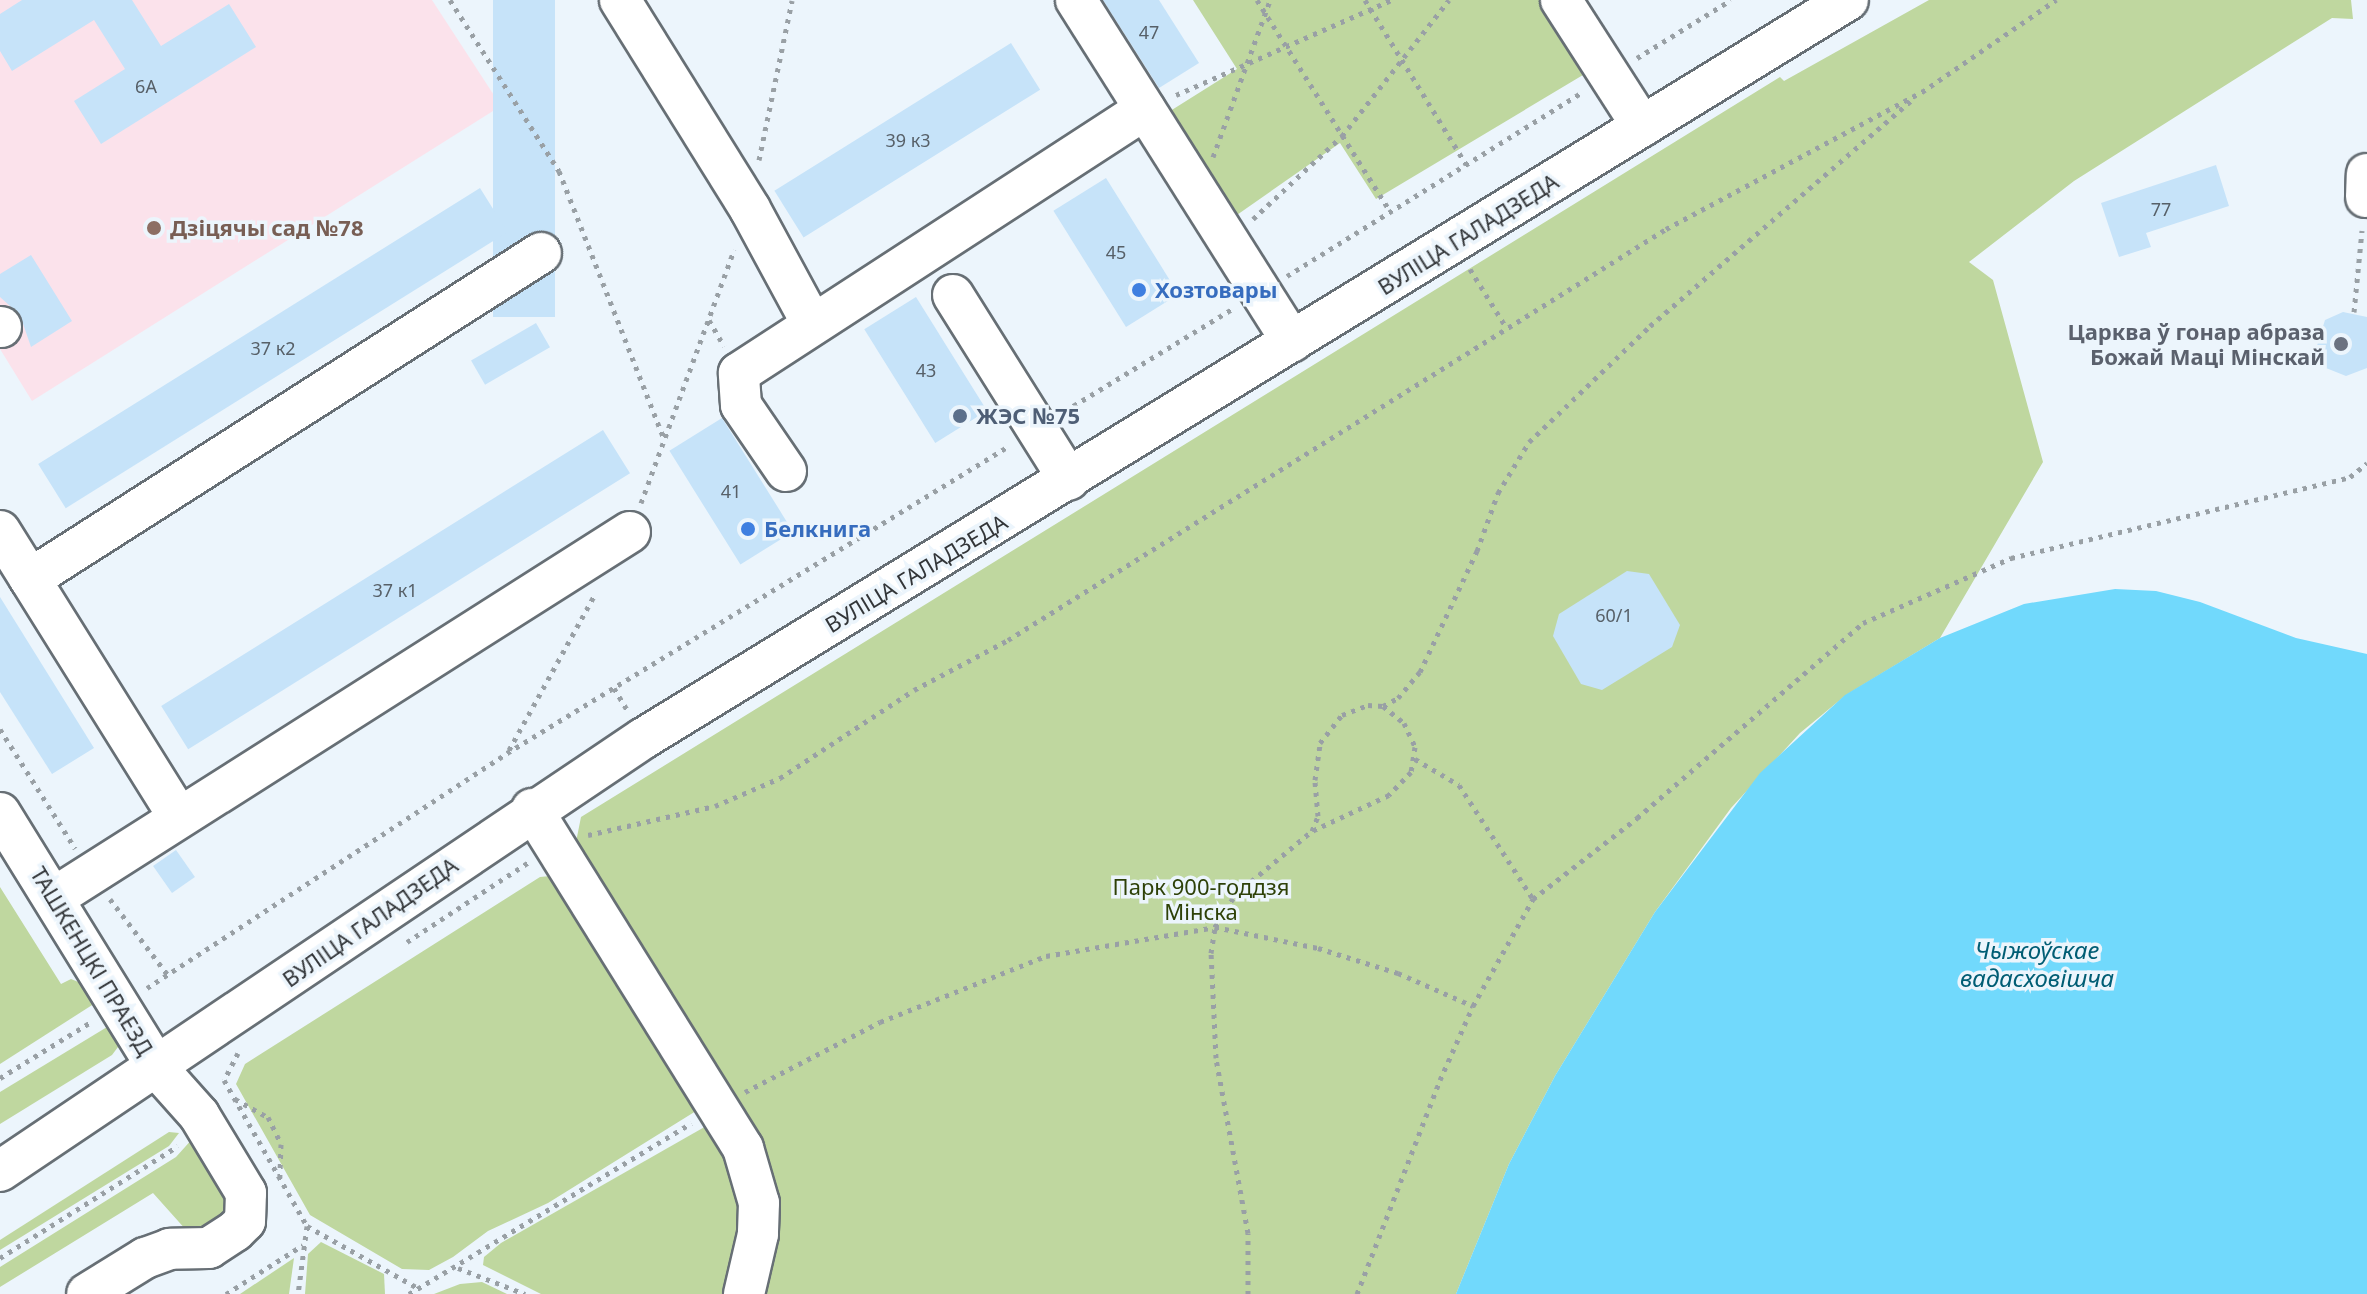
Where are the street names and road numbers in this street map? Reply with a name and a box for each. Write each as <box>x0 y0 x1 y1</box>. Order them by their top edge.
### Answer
street label: ВУЛІЦА ГАЛАДЗЕДА <box>1373 168 1563 300</box>
street label: ВУЛІЦА ГАЛАДЗЕДА <box>820 508 1012 638</box>
street label: ВУЛІЦА ГАЛАДЗЕДА <box>277 852 463 992</box>
street label: ТАШКЕНЦКІ ПРАЕЗД <box>25 862 159 1060</box>

